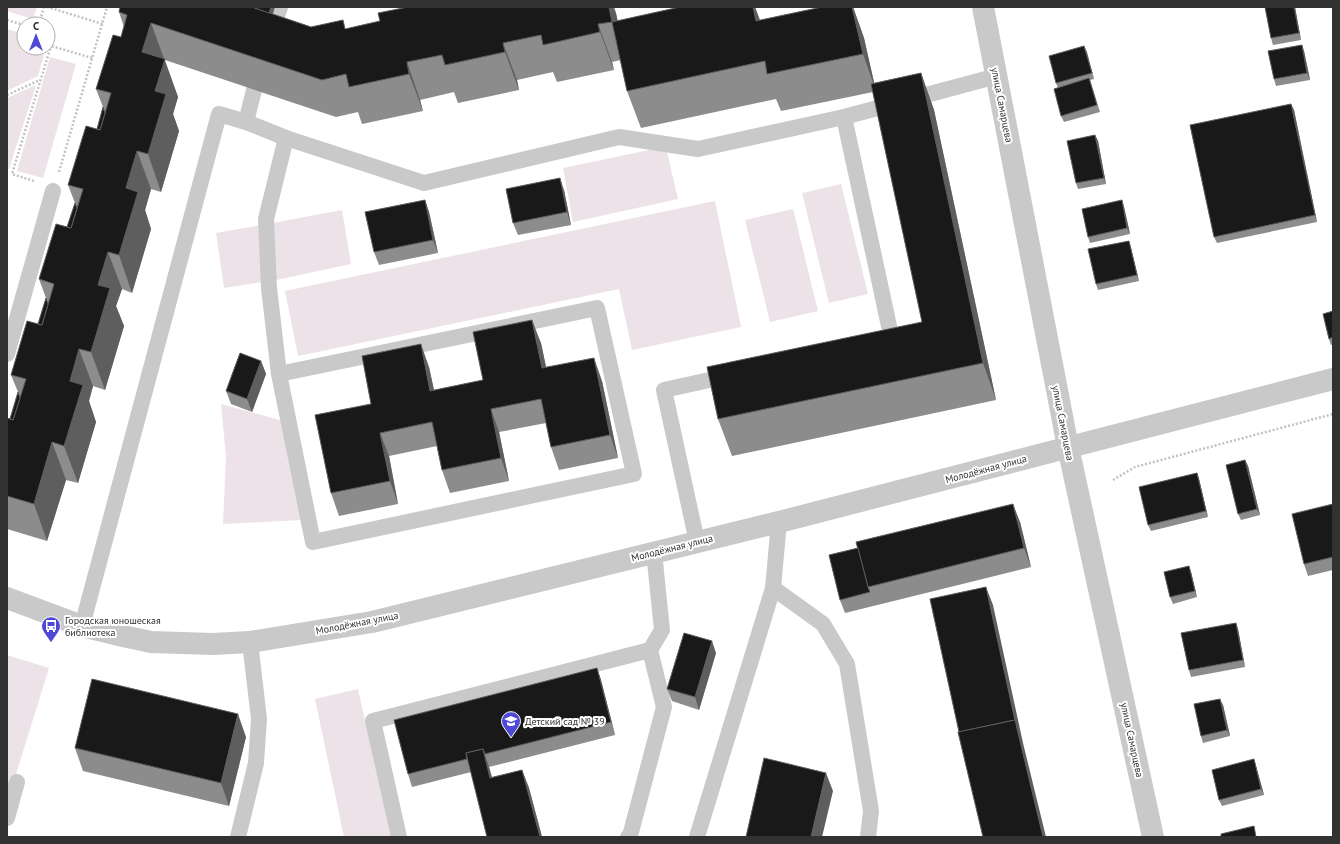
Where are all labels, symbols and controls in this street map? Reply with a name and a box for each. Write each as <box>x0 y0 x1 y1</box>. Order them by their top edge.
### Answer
north arrow <box>16 16 56 56</box>
text: С <box>33 19 39 33</box>
street label: улица Самарцева <box>988 66 1016 144</box>
street label: улица Самарцева <box>1049 384 1077 462</box>
street label: Молодёжная улица <box>944 452 1028 486</box>
street label: Молодёжная улица <box>630 532 714 564</box>
street label: Молодёжная улица <box>315 609 399 637</box>
place label: Городская юношеская библиотека <box>65 614 161 639</box>
bus stop icon: Городская юношеская библиотека <box>40 615 62 643</box>
street label: улица Самарцева <box>1118 701 1146 779</box>
school or university icon: Детский сад № 39 <box>500 710 522 738</box>
place label: Детский сад № 39 <box>525 715 605 728</box>

